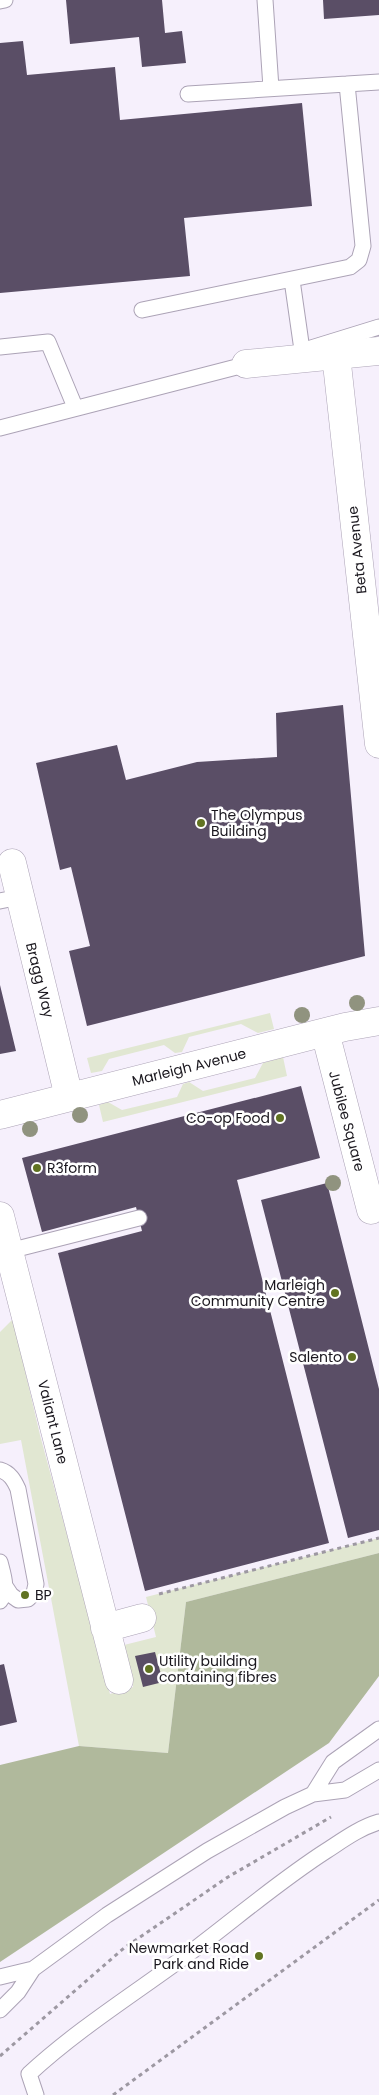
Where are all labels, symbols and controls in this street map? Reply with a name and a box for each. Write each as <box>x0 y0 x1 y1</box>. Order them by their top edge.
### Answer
street label: Beta Avenue <box>342 505 372 595</box>
place label: The Olympus Building <box>211 805 302 841</box>
marker: The Olympus Building <box>195 817 207 829</box>
street label: Bragg Way <box>21 940 59 1020</box>
street label: Marleigh Avenue <box>130 1043 249 1091</box>
street label: Jubilee Square <box>324 1068 370 1174</box>
place label: Co-op Food <box>186 1108 270 1128</box>
marker: Co-op Food <box>274 1112 286 1124</box>
place label: R3form <box>47 1158 97 1178</box>
marker: R3form <box>31 1162 43 1174</box>
place label: Marleigh Community Centre <box>191 1275 325 1311</box>
marker: Marleigh Community Centre <box>329 1287 341 1299</box>
place label: Salento <box>289 1347 342 1367</box>
marker: Salento <box>346 1351 358 1363</box>
street label: Valiant Lane <box>33 1378 73 1467</box>
place label: BP <box>35 1585 52 1605</box>
marker: BP <box>19 1589 31 1601</box>
place label: Utility building containing fibres <box>159 1651 277 1687</box>
marker: Utility building containing fibres <box>143 1663 155 1675</box>
place label: Newmarket Road Park and Ride <box>129 1938 249 1974</box>
marker: Newmarket Road Park and Ride <box>253 1950 265 1962</box>

